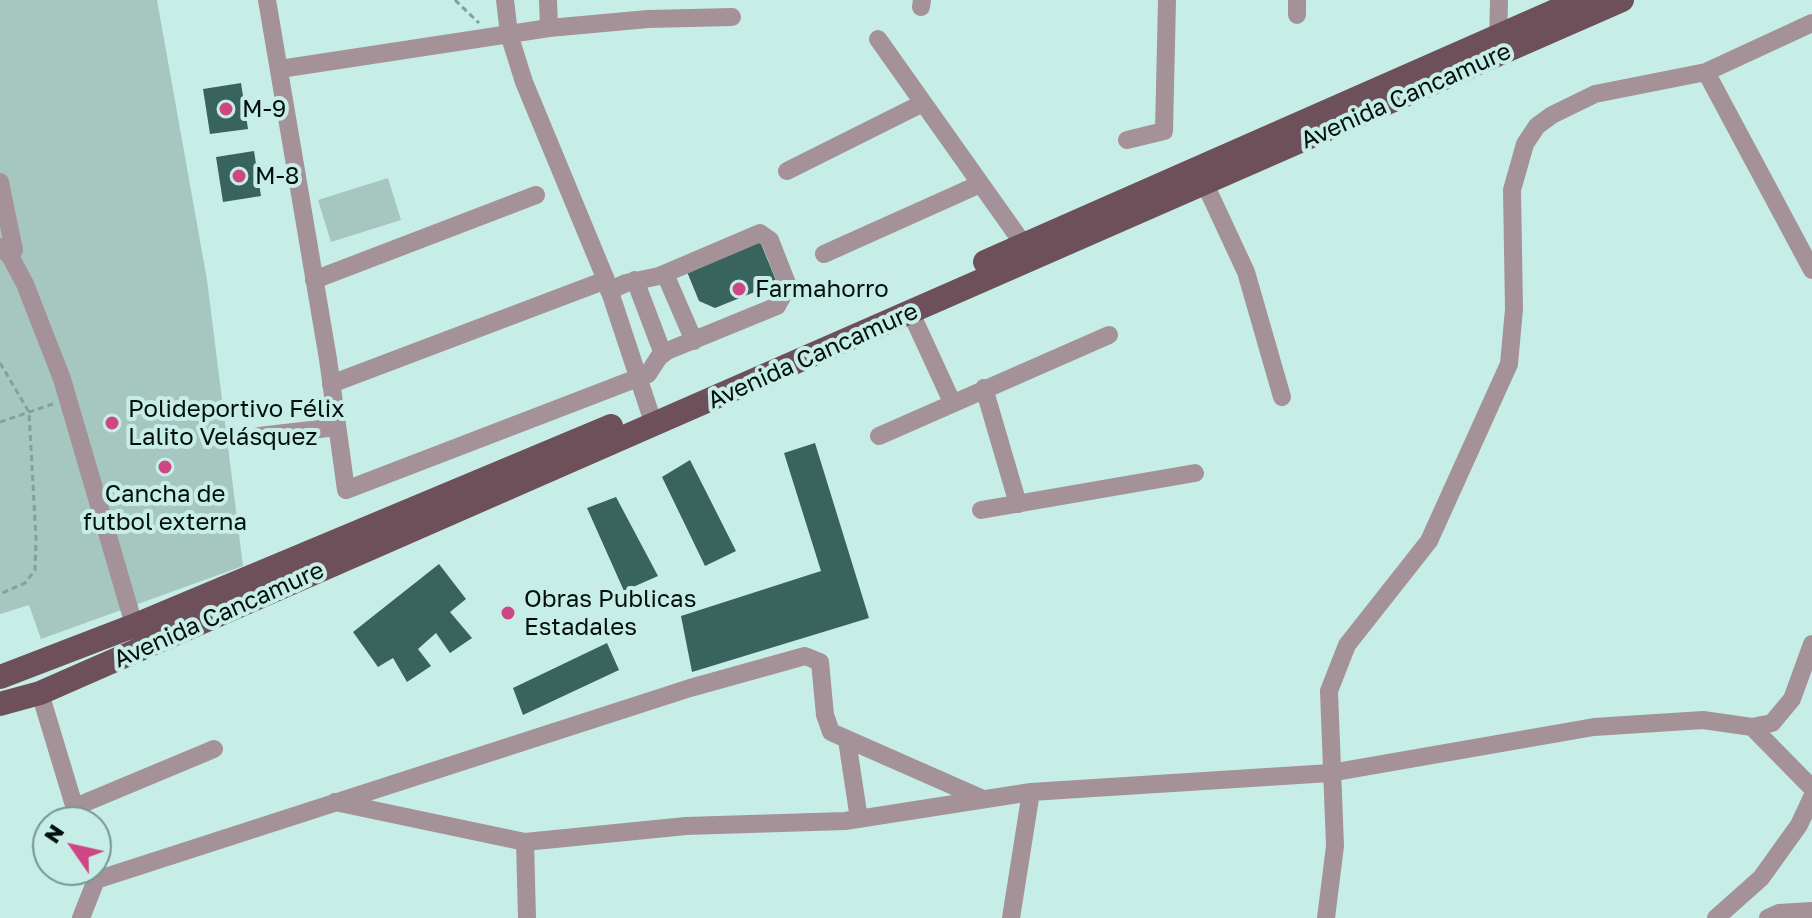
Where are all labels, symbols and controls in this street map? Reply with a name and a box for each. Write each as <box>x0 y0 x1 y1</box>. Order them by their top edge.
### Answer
street label: Avenida Cancamure <box>1296 37 1516 155</box>
place label: M-9 <box>242 95 286 123</box>
marker: M-9 <box>217 100 235 118</box>
place label: M-8 <box>255 162 299 190</box>
marker: M-8 <box>230 167 248 185</box>
place label: Farmahorro <box>755 275 889 303</box>
marker: Farmahorro <box>730 280 748 298</box>
street label: Avenida Cancamure <box>703 297 923 415</box>
place label: Polideportivo Félix Lalito Velásquez <box>128 395 344 451</box>
marker: Polideportivo Félix Lalito Velásquez <box>103 414 121 432</box>
marker: Cancha de futbol externa <box>156 458 174 476</box>
place label: Cancha de futbol externa <box>83 480 247 536</box>
street label: Avenida Cancamure <box>109 556 329 674</box>
place label: Obras Publicas Estadales <box>524 585 696 641</box>
marker: Obras Publicas Estadales <box>499 604 517 622</box>
north arrow <box>32 806 112 886</box>
text: N <box>37 819 69 848</box>

